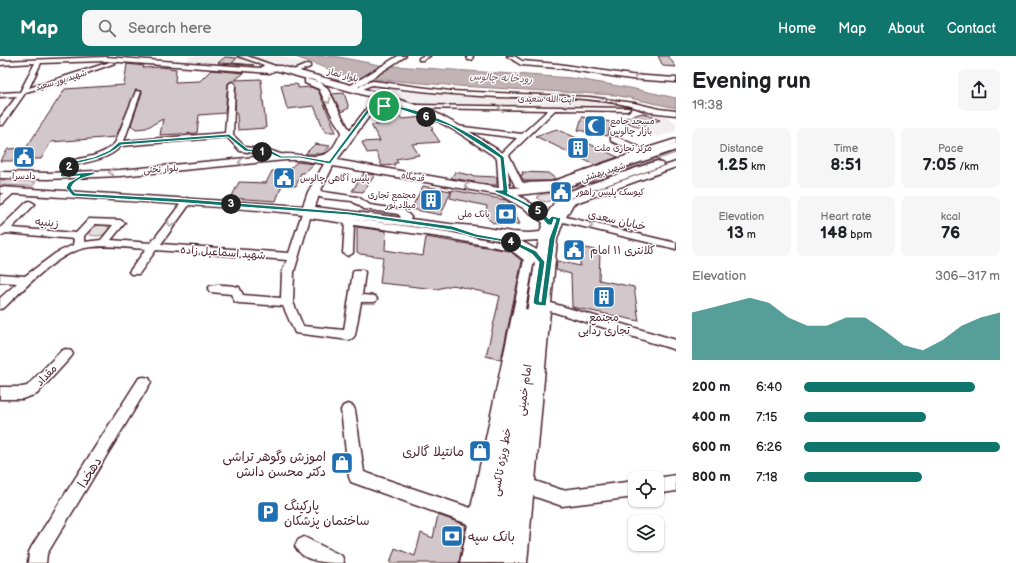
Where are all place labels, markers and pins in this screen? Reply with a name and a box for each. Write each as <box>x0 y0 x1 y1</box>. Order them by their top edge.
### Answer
pin <box>367 89 401 123</box>
pin: 6 <box>416 107 436 127</box>
mosque icon: مسجد جامع بازار چالوس <box>582 113 608 139</box>
place label: مسجد جامع بازار چالوس <box>610 116 655 137</box>
building icon: مرکز تجاری ملت <box>565 135 591 161</box>
pin: 1 <box>252 142 272 162</box>
place label: مرکز تجاری ملت <box>594 143 652 154</box>
public building icon: دادسرا <box>11 144 37 170</box>
pin: 2 <box>59 157 79 177</box>
public building icon: پلیس آگاهی چالوس <box>271 165 297 191</box>
place label: دادسرا <box>12 171 36 182</box>
place label: پلیس آگاهی چالوس <box>300 173 370 184</box>
public building icon: کیوسک پلیس راهور <box>548 179 574 205</box>
building icon: مجتمع تجاری میلاد نور <box>418 187 444 213</box>
place label: کیوسک پلیس راهور <box>575 187 645 198</box>
place label: مجتمع تجاری میلاد نور <box>368 190 416 211</box>
pin: 3 <box>221 194 241 214</box>
bank icon: بانک ملی <box>493 201 519 227</box>
pin: 5 <box>528 201 548 221</box>
place label: بانک ملی <box>458 209 490 220</box>
pin: 4 <box>501 232 521 252</box>
public building icon: کلانتری ۱۱ امام <box>561 237 587 263</box>
place label: کلانتری ۱۱ امام <box>590 244 655 259</box>
building icon: مجتمع تجاری ردایی <box>591 284 617 310</box>
place label: مجتمع تجاری ردایی <box>578 311 631 338</box>
shop icon: مانتیلا گالری <box>467 438 493 464</box>
place label: مانتیلا گالری <box>402 444 464 460</box>
place label: اموزش وگوهر تراشی دکتر محسن دانش <box>222 449 326 480</box>
shop icon: اموزش وگوهر تراشی دکتر محسن دانش <box>329 450 355 476</box>
place label: پارکینگ ساختمان پزشکان <box>284 498 370 529</box>
parking icon: پارکینگ ساختمان پزشکان <box>255 499 281 525</box>
bank icon: بانک سپه <box>439 523 465 549</box>
place label: بانک سپه <box>468 529 515 545</box>

